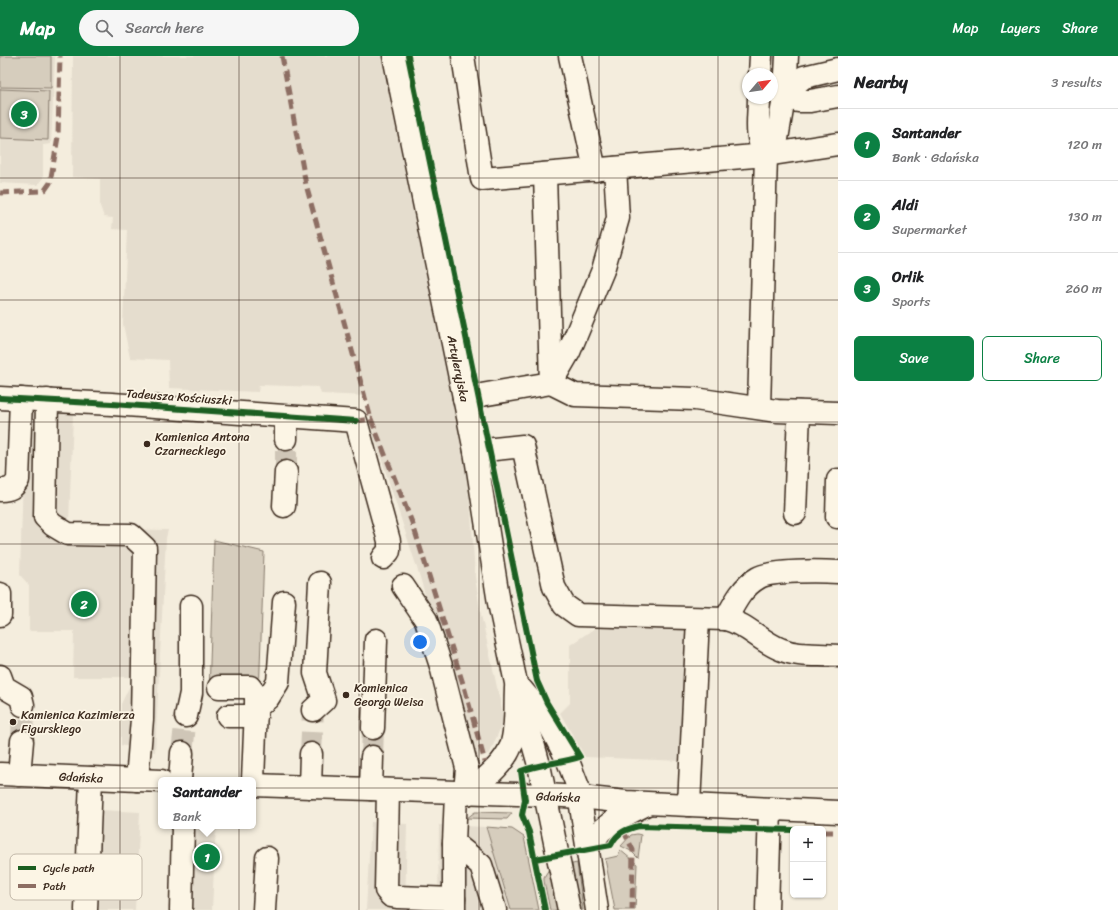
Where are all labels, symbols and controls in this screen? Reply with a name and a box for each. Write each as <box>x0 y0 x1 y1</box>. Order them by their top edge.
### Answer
search box <box>79 10 359 46</box>
text: Map <box>20 12 55 45</box>
text: Search here <box>125 15 204 41</box>
text: Map <box>953 16 978 41</box>
text: Layers <box>1000 16 1040 41</box>
text: Share <box>1062 16 1098 41</box>
icon: search <box>93 17 115 39</box>
text: Nearby <box>854 67 908 97</box>
north arrow <box>742 68 778 104</box>
text: 3 results <box>1051 71 1102 94</box>
pin: 3 <box>11 99 37 129</box>
text: Santander <box>892 120 961 146</box>
text: 1 <box>864 133 870 156</box>
text: 120 m <box>1067 133 1102 156</box>
text: Bank · Gdańska <box>892 146 979 169</box>
text: Aldi <box>892 192 918 218</box>
text: 2 <box>863 205 871 228</box>
text: 130 m <box>1068 205 1102 228</box>
text: Supermarket <box>892 218 967 241</box>
text: Orlik <box>892 264 924 290</box>
text: 3 <box>863 277 871 300</box>
text: 260 m <box>1066 277 1102 300</box>
text: Sports <box>892 290 930 313</box>
street label: Artyleryjska <box>440 332 476 405</box>
button: Save <box>854 336 974 381</box>
button: Share <box>982 336 1102 381</box>
street label: Tadeusza Kościuszki <box>125 382 233 412</box>
place label: Kamienica Antona Czarneckiego <box>155 426 250 462</box>
marker: Kamienica Antona Czarneckiego <box>142 439 152 449</box>
pin: 2 <box>71 589 97 619</box>
your location <box>410 632 430 652</box>
place label: Kamienica Georga Weisa <box>354 677 424 713</box>
marker: Kamienica Georga Weisa <box>341 690 351 700</box>
place label: Kamienica Kazimierza Figurskiego <box>21 704 135 740</box>
marker: Kamienica Kazimierza Figurskiego <box>8 717 18 727</box>
street label: Gdańska <box>58 766 104 790</box>
popup <box>158 777 256 829</box>
text: Santander <box>173 779 241 805</box>
street label: Gdańska <box>536 785 581 809</box>
text: Bank <box>173 805 201 828</box>
map controls <box>790 826 826 898</box>
button: + <box>790 826 826 862</box>
pin: 1 <box>194 842 220 872</box>
legend <box>10 854 142 900</box>
text: Cycle path <box>43 859 95 878</box>
button: − <box>790 862 826 898</box>
text: Path <box>43 877 66 896</box>

